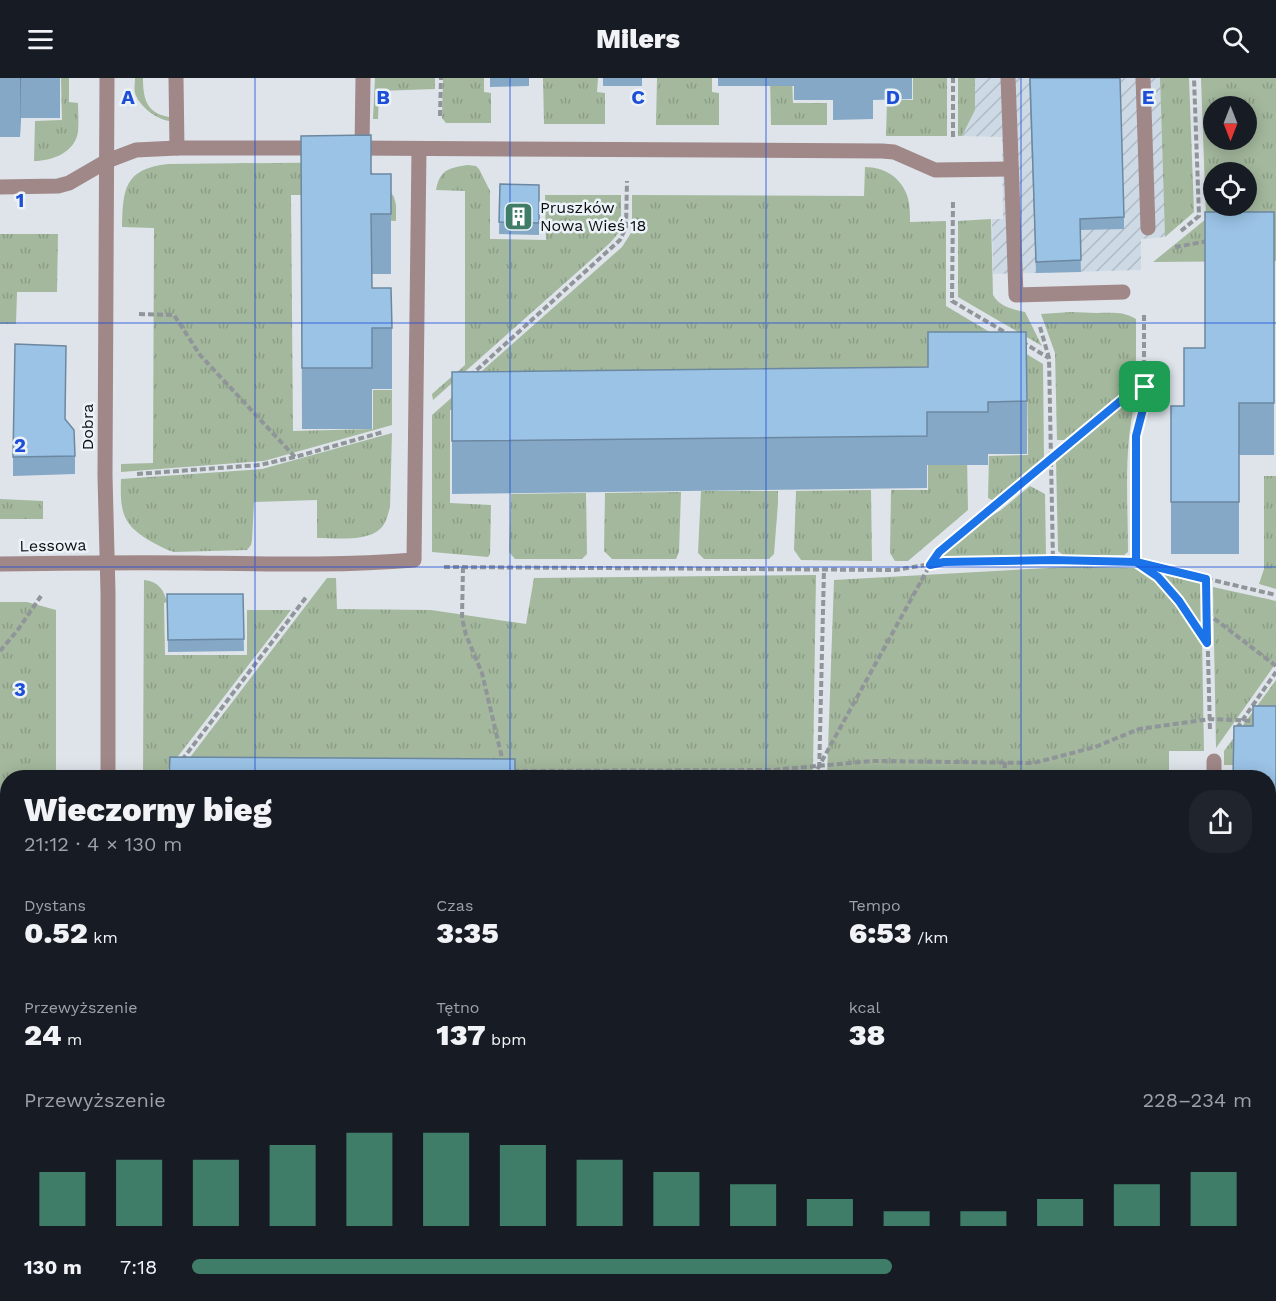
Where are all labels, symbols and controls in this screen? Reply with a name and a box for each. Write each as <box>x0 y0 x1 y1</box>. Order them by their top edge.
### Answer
icon: menu <box>24 23 57 56</box>
text: Milers <box>596 23 680 55</box>
icon: search <box>1219 23 1252 56</box>
text: A <box>121 85 135 109</box>
text: B <box>376 85 390 109</box>
text: C <box>631 85 645 109</box>
text: D <box>886 85 900 109</box>
text: E <box>1142 85 1154 109</box>
north arrow <box>1203 96 1257 150</box>
map controls <box>1203 96 1257 216</box>
button: locate <box>1203 162 1257 216</box>
text: 1 <box>16 188 24 212</box>
place label: Pruszków Nowa Wieś 18 <box>540 198 646 235</box>
building icon: Pruszków Nowa Wieś 18 <box>503 200 535 232</box>
pin <box>1119 361 1170 412</box>
icon: arrive <box>1128 370 1161 403</box>
street label: Dobra <box>78 404 97 450</box>
text: 2 <box>14 433 26 457</box>
street label: Lessowa <box>19 535 87 556</box>
text: 3 <box>14 677 26 701</box>
text: Wieczorny bieg <box>24 790 272 829</box>
button: share <box>1189 790 1252 853</box>
text: 21:12 · 4 × 130 m <box>24 832 182 856</box>
text: Dystans <box>24 896 86 915</box>
text: Czas <box>436 896 473 915</box>
text: Tempo <box>849 896 901 915</box>
text: 0.52 <box>24 915 88 950</box>
text: 3:35 <box>436 915 499 950</box>
text: 6:53 <box>849 915 912 950</box>
text: km <box>88 928 118 947</box>
text: /km <box>912 928 949 947</box>
text: Przewyższenie <box>24 998 137 1017</box>
text: Tętno <box>436 998 479 1017</box>
text: kcal <box>849 998 880 1017</box>
text: 24 <box>24 1017 62 1052</box>
text: 137 <box>436 1017 486 1052</box>
text: 38 <box>849 1017 886 1052</box>
text: m <box>62 1030 82 1049</box>
text: bpm <box>486 1030 526 1049</box>
text: Przewyższenie <box>24 1088 166 1112</box>
text: 228–234 m <box>1142 1088 1252 1112</box>
text: 130 m <box>24 1255 82 1279</box>
text: 7:18 <box>120 1255 157 1279</box>

